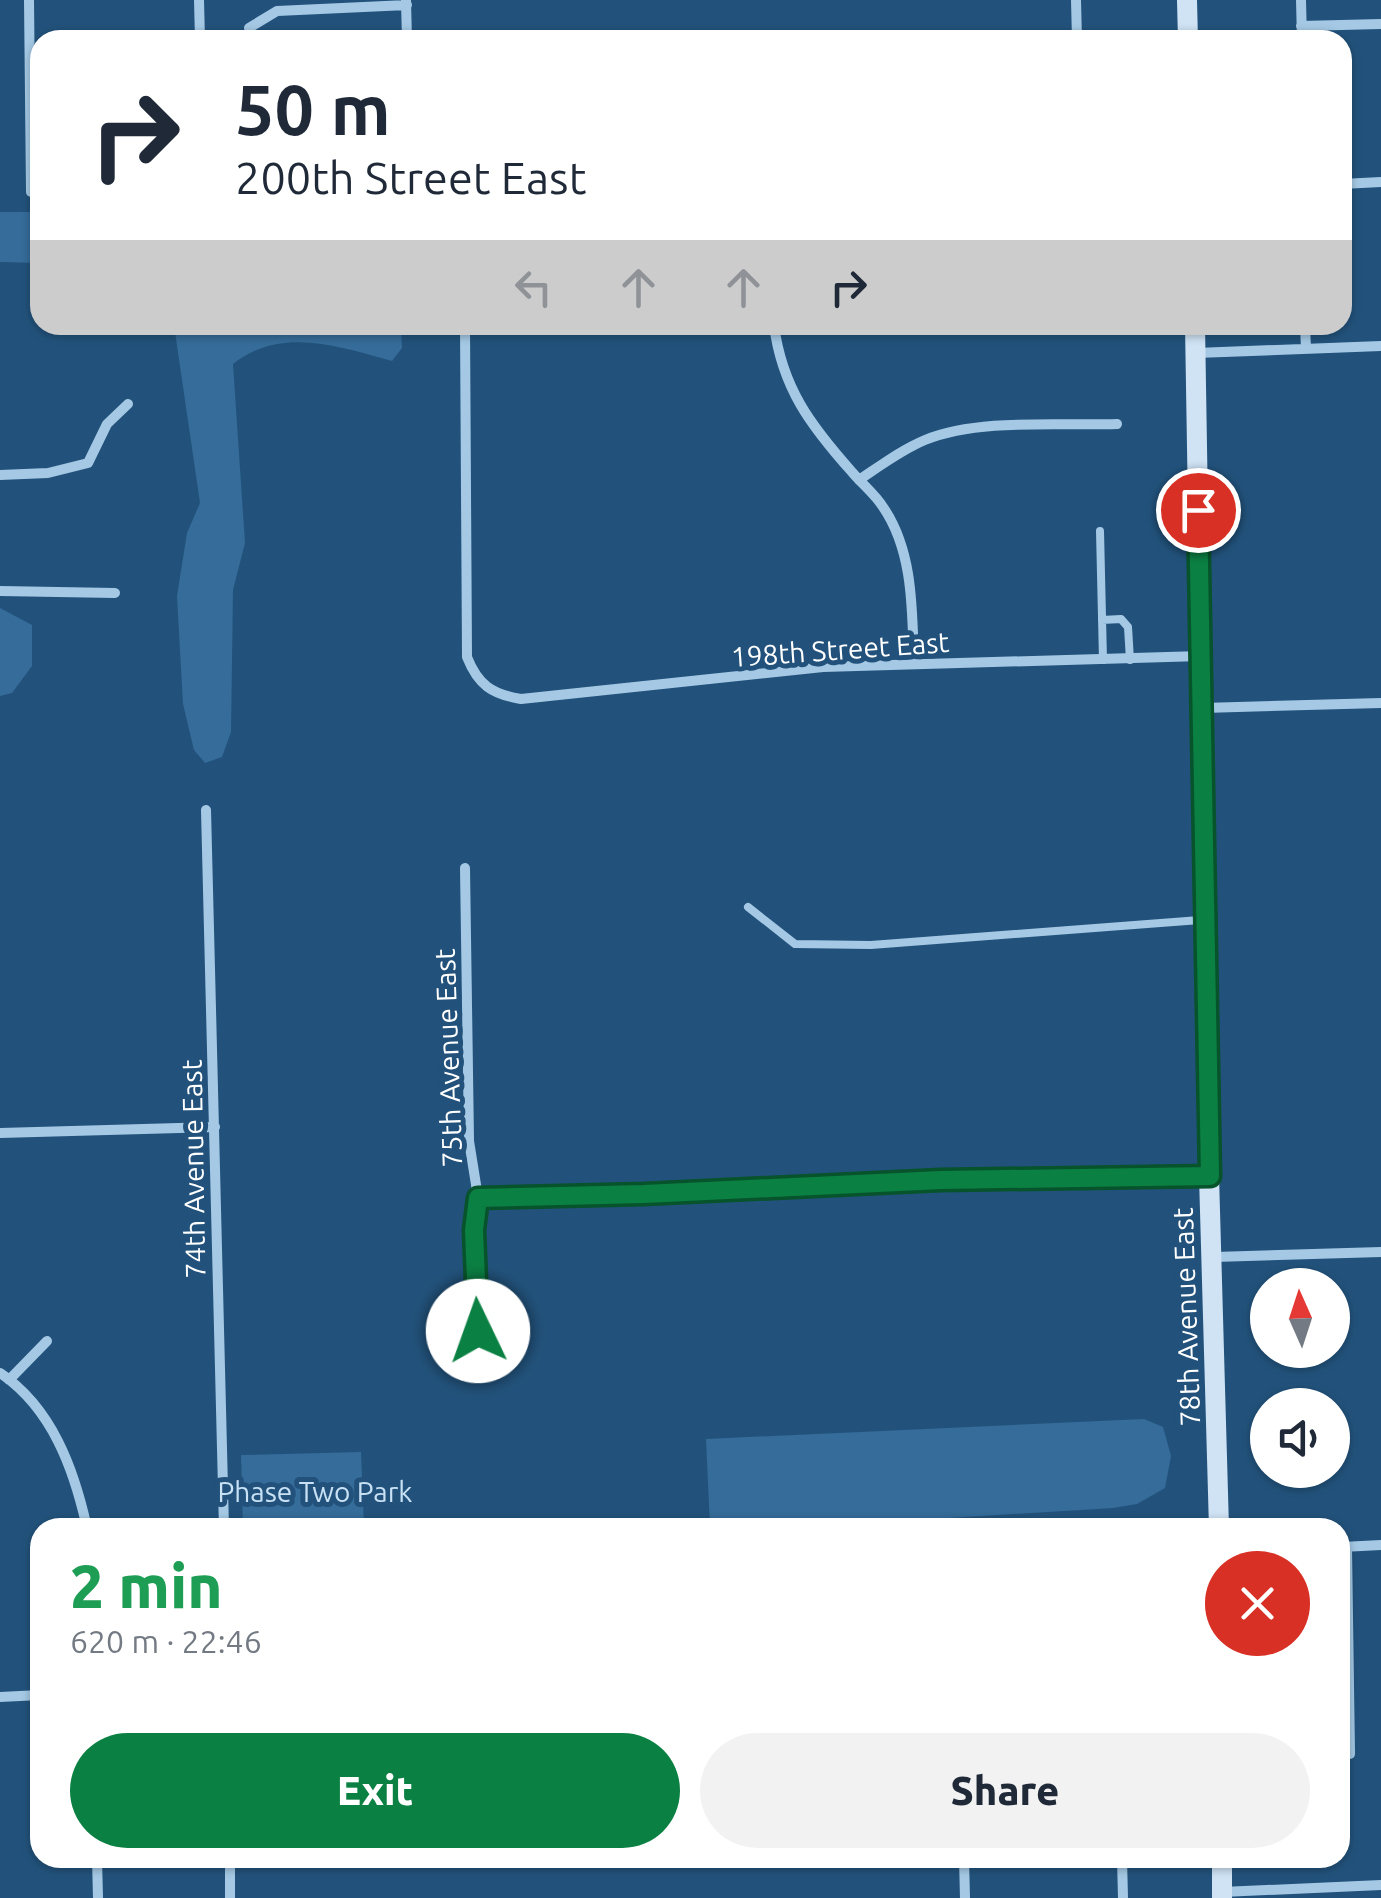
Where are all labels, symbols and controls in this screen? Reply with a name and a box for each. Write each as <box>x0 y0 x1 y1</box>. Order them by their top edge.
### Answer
icon: right <box>70 70 200 200</box>
text: 50 m <box>235 70 391 148</box>
text: 200th Street East <box>235 152 586 203</box>
icon: left <box>506 260 561 315</box>
icon: ahead <box>611 260 666 315</box>
icon: ahead <box>716 260 771 315</box>
icon: right <box>821 260 876 315</box>
pin <box>1156 468 1241 553</box>
icon: arrive <box>1171 483 1226 538</box>
street label: 198th Street East <box>730 626 950 672</box>
street label: 75th Avenue East <box>429 948 467 1168</box>
street label: 74th Avenue East <box>176 1059 210 1279</box>
street label: 78th Avenue East <box>1167 1207 1205 1427</box>
north arrow <box>1250 1268 1350 1368</box>
map controls <box>1250 1268 1350 1488</box>
position arrow <box>426 1279 530 1383</box>
button: sound <box>1250 1388 1350 1488</box>
park label: Phase Two Park <box>218 1476 412 1507</box>
button: close <box>1205 1551 1310 1656</box>
text: 2 min <box>70 1552 223 1619</box>
text: 620 m · 22:46 <box>70 1623 262 1659</box>
button: Exit <box>70 1733 680 1848</box>
button: Share <box>700 1733 1310 1848</box>

